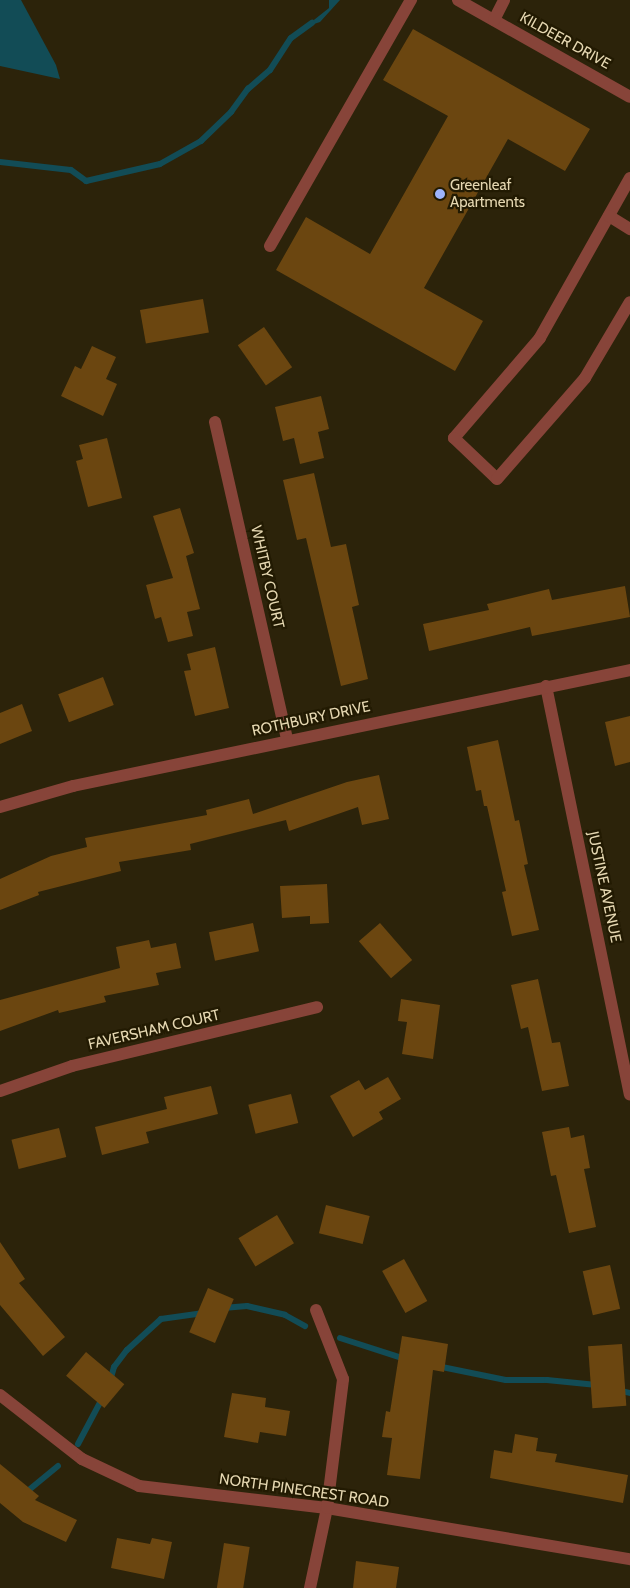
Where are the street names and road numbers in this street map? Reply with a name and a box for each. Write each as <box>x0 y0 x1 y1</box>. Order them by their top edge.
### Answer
street label: KILDEER DRIVE <box>516 9 614 73</box>
street label: WHITBY COURT <box>246 524 288 630</box>
street label: ROTHBURY DRIVE <box>250 698 372 740</box>
street label: JUSTINE AVENUE <box>583 830 625 944</box>
street label: FAVERSHAM COURT <box>86 1006 222 1054</box>
street label: NORTH PINECREST ROAD <box>218 1470 390 1512</box>

